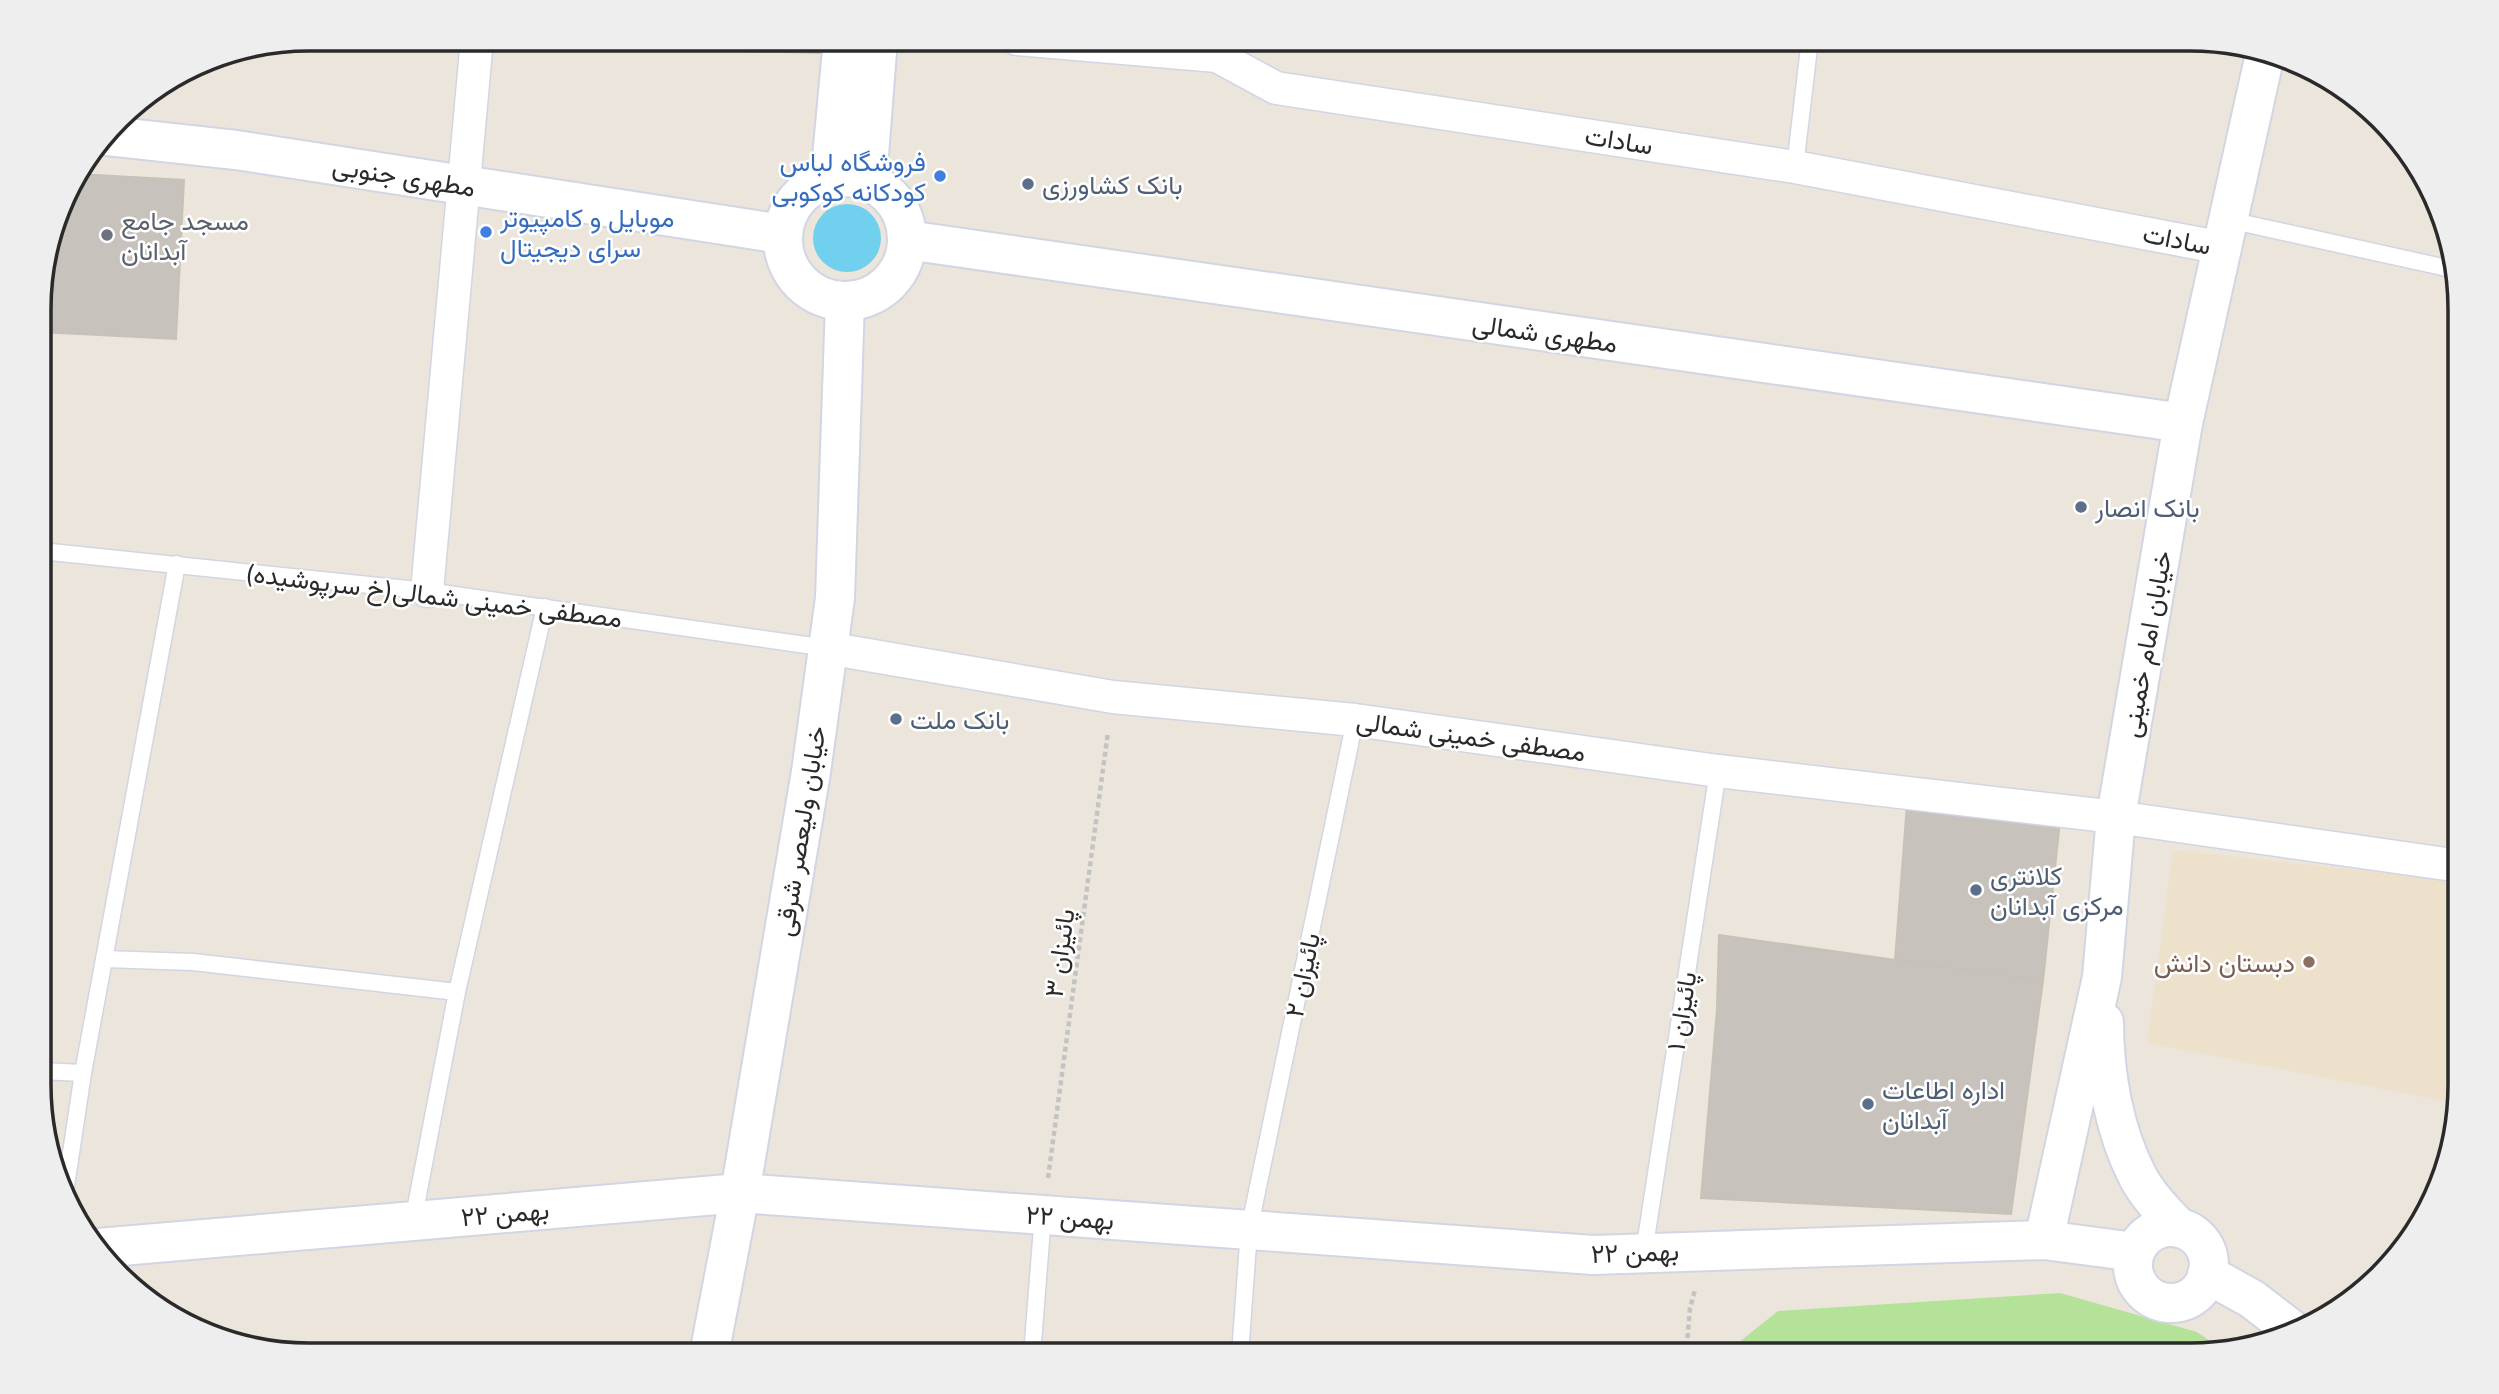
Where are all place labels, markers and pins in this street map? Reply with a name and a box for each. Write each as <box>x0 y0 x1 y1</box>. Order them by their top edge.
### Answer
place label: فروشگاه لباس کودکانه کوکوبی <box>772 145 926 208</box>
marker: فروشگاه لباس کودکانه کوکوبی <box>932 168 948 184</box>
place label: بانک کشاورزی <box>1042 168 1183 201</box>
marker: بانک کشاورزی <box>1020 176 1036 192</box>
place label: موبایل و کامپیوتر سرای دیجیتال <box>499 201 674 264</box>
place label: مسجد جامع آبدانان <box>121 204 249 267</box>
marker: موبایل و کامپیوتر سرای دیجیتال <box>478 224 494 240</box>
marker: مسجد جامع آبدانان <box>99 227 115 243</box>
place label: بانک انصار <box>2094 491 2200 524</box>
marker: بانک انصار <box>2073 499 2089 515</box>
place label: بانک ملت <box>910 703 1009 736</box>
marker: بانک ملت <box>888 711 904 727</box>
place label: کلانتری مرکزی آبدانان <box>1990 859 2124 922</box>
marker: کلانتری مرکزی آبدانان <box>1968 882 1984 898</box>
place label: دبستان دانش <box>2154 946 2295 979</box>
marker: دبستان دانش <box>2301 954 2317 970</box>
place label: اداره اطاعات آبدانان <box>1882 1073 2005 1136</box>
marker: اداره اطاعات آبدانان <box>1860 1096 1876 1112</box>

